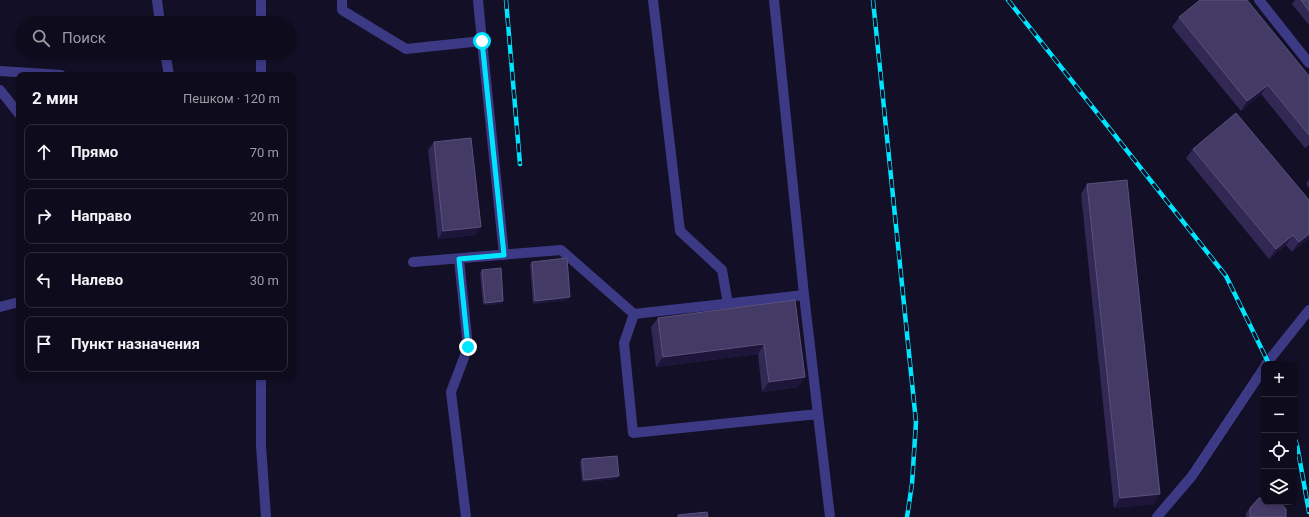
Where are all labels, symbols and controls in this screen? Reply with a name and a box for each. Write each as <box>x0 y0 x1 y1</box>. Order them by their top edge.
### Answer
search box <box>16 16 296 60</box>
icon: search <box>30 27 52 49</box>
text: Поиск <box>62 29 106 47</box>
route start <box>473 32 491 50</box>
text: 2 мин <box>32 88 78 108</box>
text: Пешком · 120 m <box>183 91 280 106</box>
icon: ahead <box>33 141 55 163</box>
text: Прямо <box>71 143 118 161</box>
text: 70 m <box>250 145 279 160</box>
icon: right <box>33 205 55 227</box>
text: Направо <box>71 207 132 225</box>
text: 20 m <box>250 209 279 224</box>
icon: left <box>33 269 55 291</box>
text: Налево <box>71 271 123 289</box>
text: 30 m <box>250 273 279 288</box>
icon: arrive <box>33 333 55 355</box>
text: Пункт назначения <box>71 335 200 353</box>
route end <box>459 338 477 356</box>
map controls <box>1261 361 1297 505</box>
button: + <box>1261 361 1297 397</box>
button: − <box>1261 397 1297 433</box>
button: locate <box>1261 433 1297 469</box>
button: layers <box>1261 469 1297 505</box>

